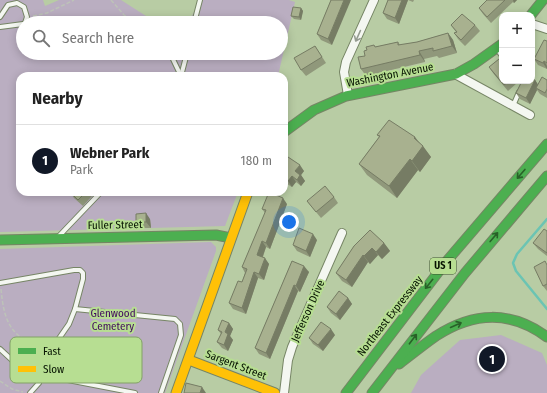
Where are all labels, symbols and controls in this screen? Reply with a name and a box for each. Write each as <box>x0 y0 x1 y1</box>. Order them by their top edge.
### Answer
map controls <box>499 12 535 84</box>
button: + <box>499 12 535 48</box>
search box <box>16 16 288 60</box>
icon: search <box>30 27 52 49</box>
text: Search here <box>62 29 134 47</box>
one-way arrow <box>354 29 361 41</box>
button: − <box>499 48 535 84</box>
street label: Washington Avenue <box>346 60 434 90</box>
text: Nearby <box>32 88 83 109</box>
text: Webner Park <box>70 144 149 162</box>
text: 1 <box>42 153 48 168</box>
text: 180 m <box>241 153 272 168</box>
text: Park <box>70 162 93 177</box>
one-way arrow <box>517 168 526 178</box>
your location <box>279 212 299 232</box>
street label: Fuller Street <box>87 218 143 232</box>
one-way arrow <box>490 232 499 243</box>
road number: US 1 <box>430 258 456 274</box>
street label: Northeast Expressway <box>355 273 425 359</box>
street label: Jefferson Drive <box>289 278 327 344</box>
one-way arrow <box>424 279 433 290</box>
park label: Glenwood Cemetery <box>90 307 136 333</box>
one-way arrow <box>450 321 462 328</box>
one-way arrow <box>409 333 417 344</box>
legend <box>10 337 142 383</box>
pin: 1 <box>479 344 505 374</box>
text: Fast <box>43 345 61 358</box>
street label: Sargent Street <box>204 347 269 383</box>
text: Slow <box>43 363 64 376</box>

